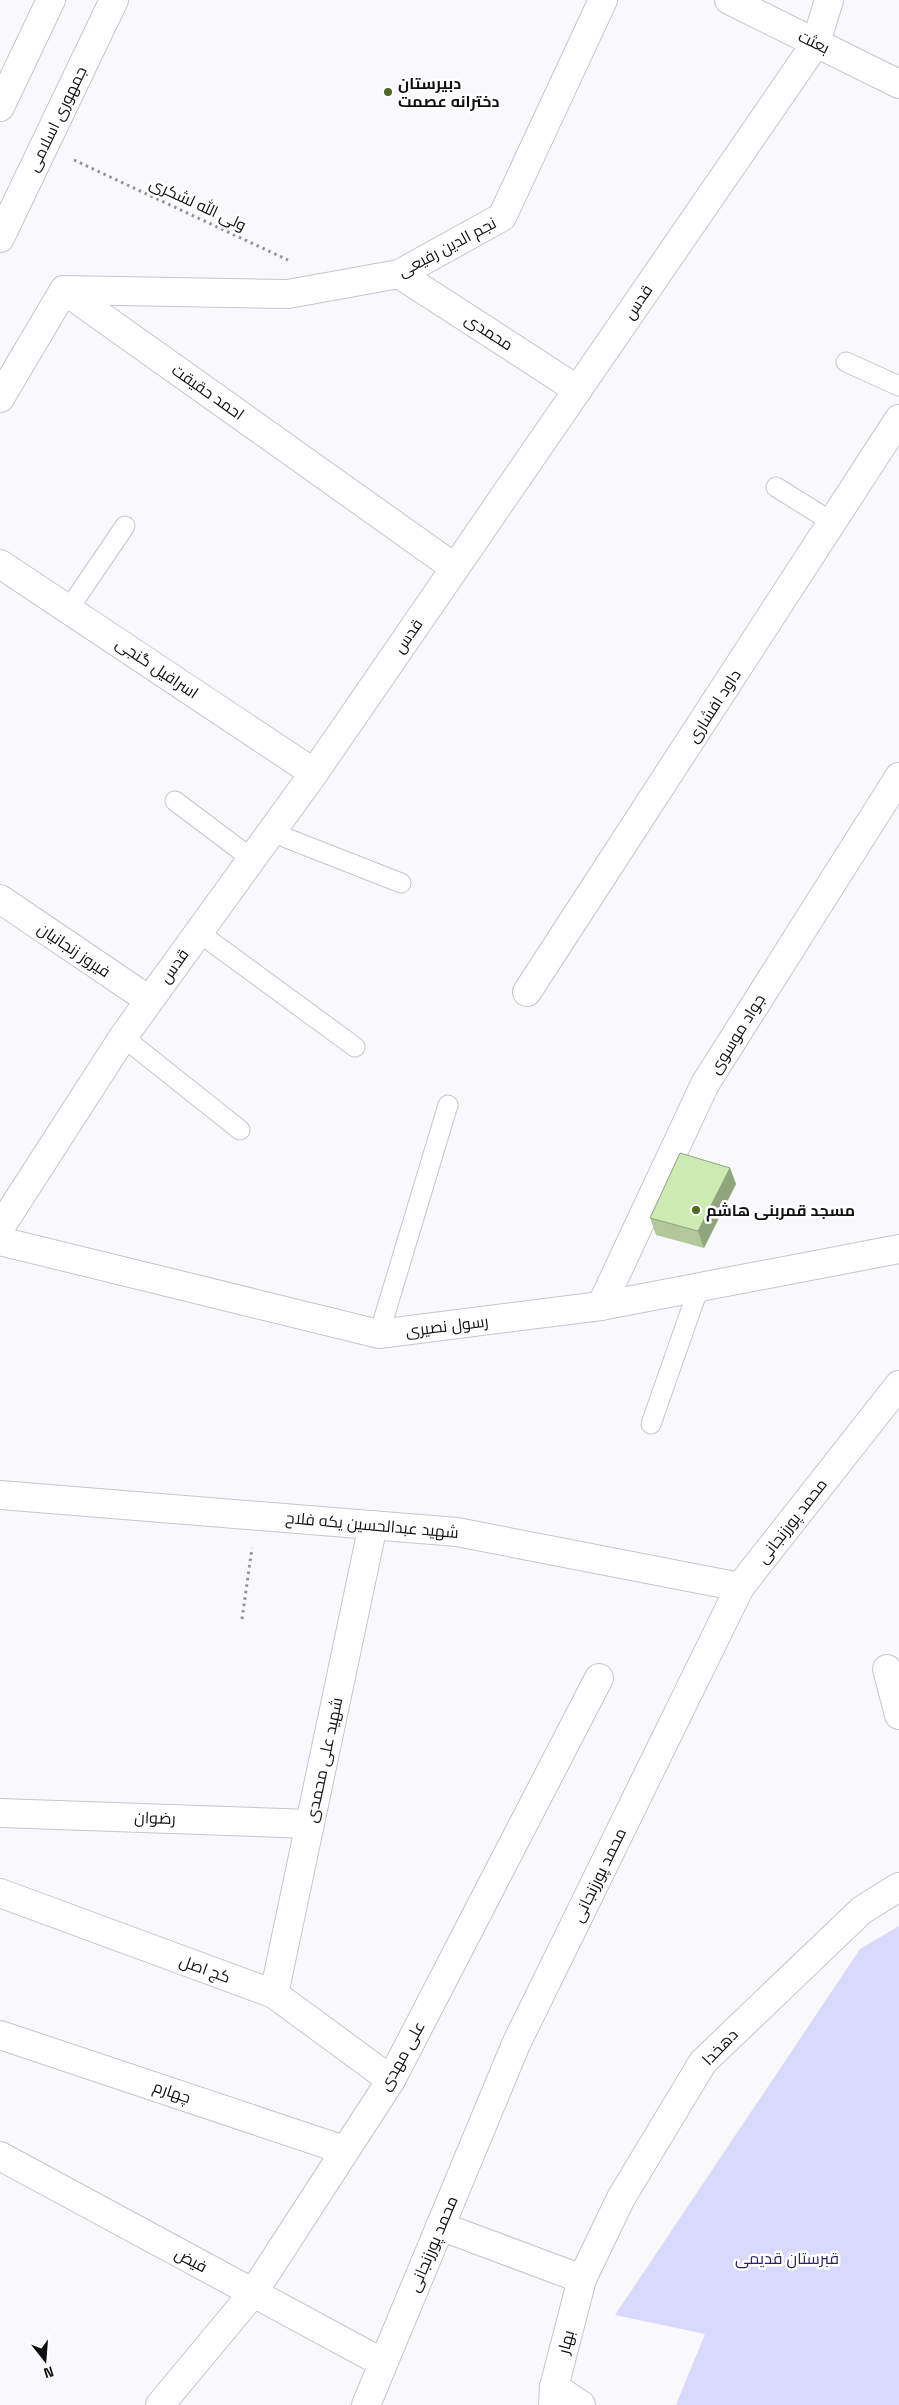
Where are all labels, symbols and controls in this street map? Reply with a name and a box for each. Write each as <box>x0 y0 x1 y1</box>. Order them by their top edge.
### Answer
street label: بعثت <box>795 25 833 59</box>
street label: جمهوری اسلامی <box>22 63 92 175</box>
place label: دبیرستان دخترانه عصمت <box>398 73 499 112</box>
marker: دبیرستان دخترانه عصمت <box>382 86 394 98</box>
street label: ولی الله لشکری <box>146 172 250 236</box>
street label: نجم الدین رفیعی <box>394 212 500 283</box>
street label: قدس <box>619 281 657 323</box>
street label: محمدی <box>461 309 517 355</box>
street label: احمد حقیقت <box>168 359 248 425</box>
street label: قدس <box>389 615 427 657</box>
street label: اسرافیل گنجی <box>112 633 202 703</box>
street label: داود افشاری <box>682 665 746 747</box>
street label: فیروز زنجانیان <box>34 918 114 982</box>
street label: قدس <box>154 945 194 987</box>
street label: جواد موسوی <box>704 990 770 1078</box>
place label: مسجد قمربنی هاشم <box>706 1200 855 1222</box>
marker: مسجد قمربنی هاشم <box>690 1204 702 1216</box>
street label: رسول نصیری <box>404 1311 490 1341</box>
street label: محمد پورزنجانی <box>752 1474 833 1568</box>
street label: شهید عبدالحسین یکه فلاح <box>284 1507 460 1544</box>
street label: شهید علی محمدی <box>300 1695 348 1825</box>
street label: رضوان <box>134 1807 176 1829</box>
street label: محمد پورزنجانی <box>567 1824 632 1926</box>
street label: کج اصل <box>176 1950 233 1989</box>
street label: علی مهدی <box>374 2018 430 2094</box>
street label: دهخدا <box>698 2024 742 2070</box>
street label: چهارم <box>150 2076 194 2109</box>
street label: محمد پورزنجانی <box>403 2193 464 2296</box>
street label: فیض <box>171 2243 211 2277</box>
park label: قبرستان قدیمى <box>735 2248 839 2269</box>
street label: بهار <box>553 2328 579 2357</box>
north arrow <box>20 2335 70 2385</box>
text: N <box>42 2362 56 2382</box>

